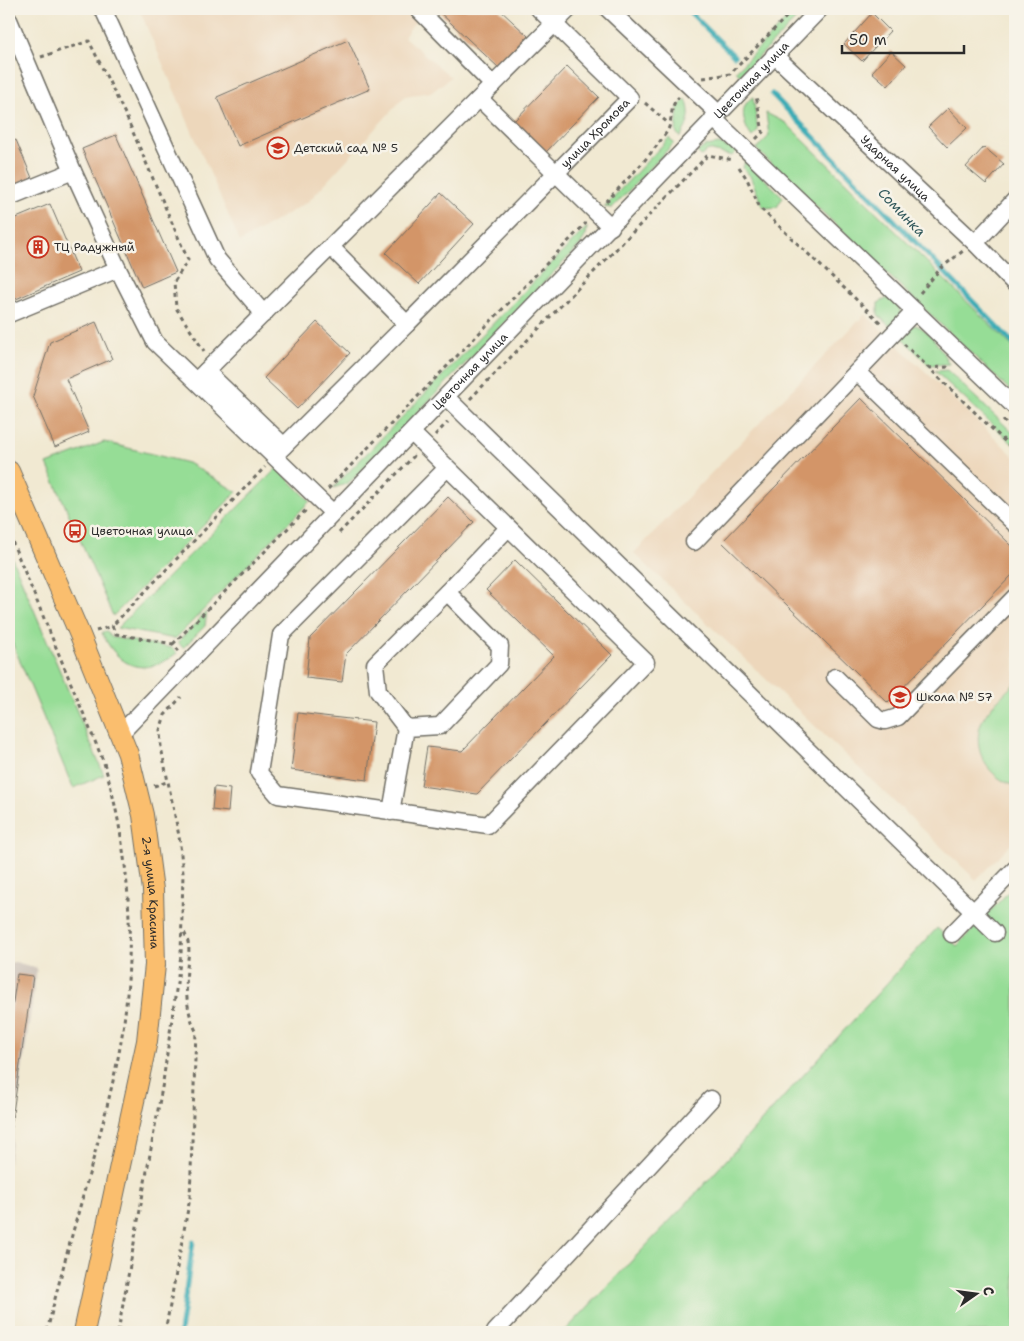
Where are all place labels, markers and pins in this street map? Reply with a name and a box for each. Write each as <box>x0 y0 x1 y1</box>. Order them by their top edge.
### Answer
school or university icon: Детский сад № 5 <box>266 136 290 160</box>
place label: Детский сад № 5 <box>294 140 398 156</box>
building icon: ТЦ Радужный <box>26 235 50 259</box>
place label: ТЦ Радужный <box>54 239 135 255</box>
bus stop icon: Цветочная улица <box>63 519 87 543</box>
place label: Цветочная улица <box>91 523 194 539</box>
school or university icon: Школа № 57 <box>888 685 912 709</box>
place label: Школа № 57 <box>916 689 993 705</box>

